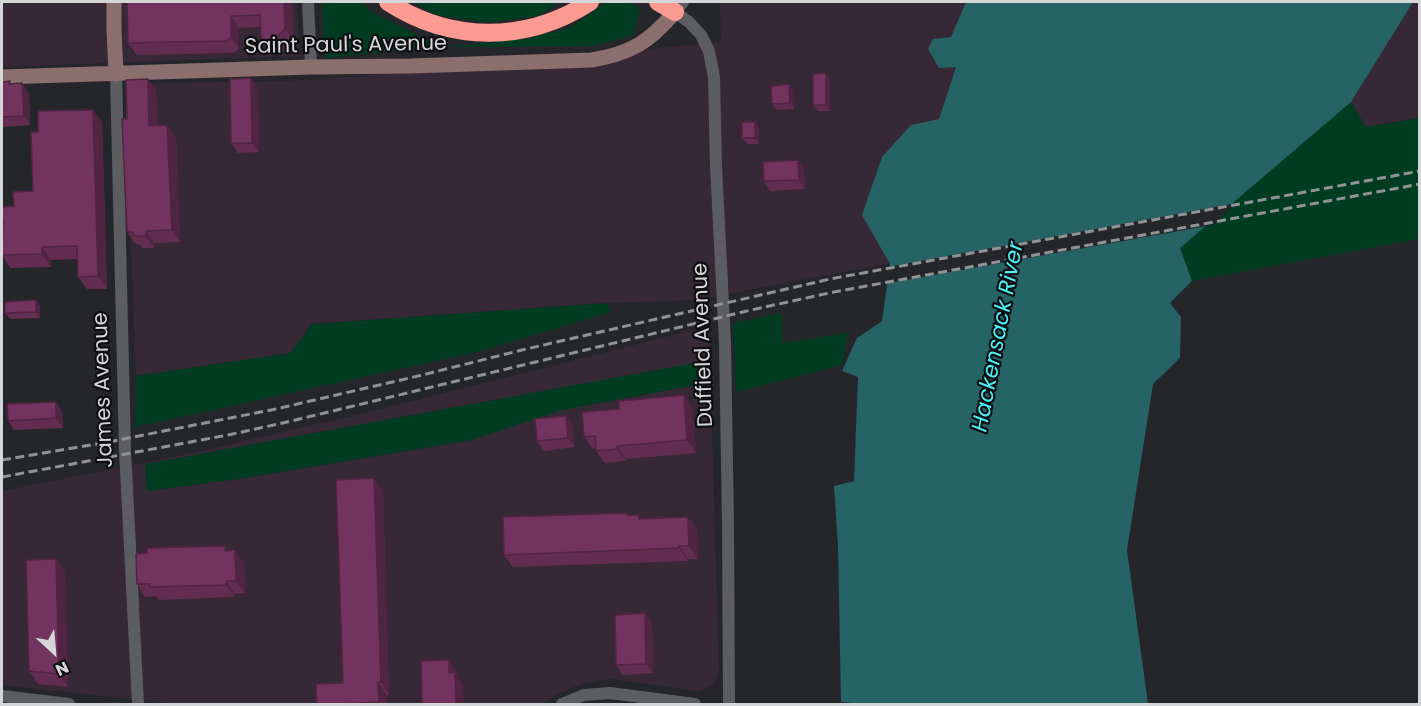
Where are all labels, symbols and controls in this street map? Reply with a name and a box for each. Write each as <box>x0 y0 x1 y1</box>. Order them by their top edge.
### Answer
street label: Saint Paul's Avenue <box>245 32 447 60</box>
water label: Hackensack River <box>968 240 1030 434</box>
street label: Duffield Avenue <box>689 263 719 427</box>
street label: James Avenue <box>89 312 119 468</box>
north arrow <box>24 622 84 682</box>
text: N <box>52 656 73 682</box>

